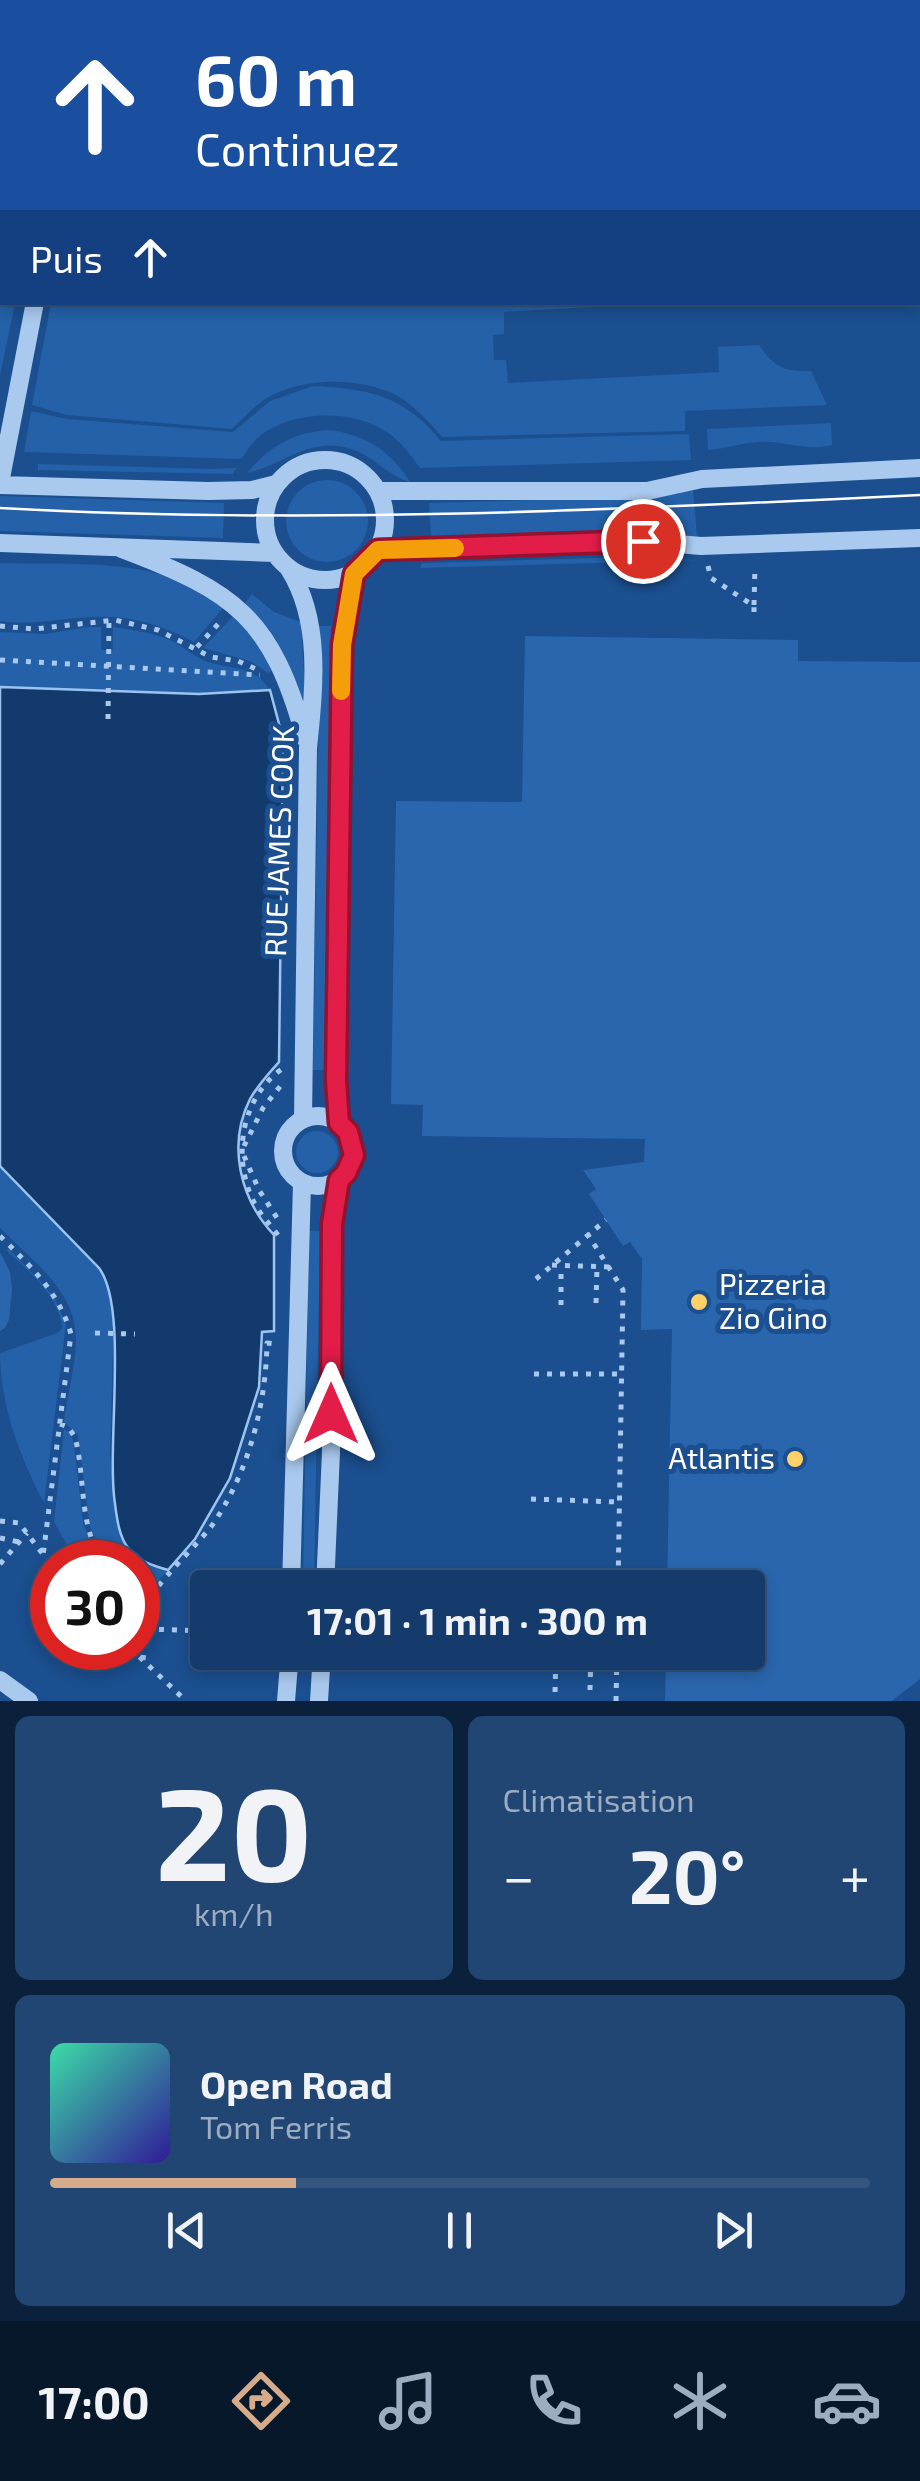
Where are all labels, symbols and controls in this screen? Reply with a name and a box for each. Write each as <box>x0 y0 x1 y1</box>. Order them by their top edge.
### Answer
text: 60 m <box>195 36 357 120</box>
icon: ahead <box>30 40 160 170</box>
text: Continuez <box>195 121 400 175</box>
icon: ahead <box>123 230 178 285</box>
text: Puis <box>30 235 103 281</box>
pin <box>601 499 686 584</box>
icon: arrive <box>616 514 671 569</box>
street label: RUE JAMES COOK <box>256 724 300 957</box>
place label: Pizzeria Zio Gino <box>719 1265 828 1335</box>
marker: Pizzeria Zio Gino <box>688 1291 710 1313</box>
position arrow <box>279 1362 383 1466</box>
place label: Atlantis <box>668 1439 775 1475</box>
marker: Atlantis <box>784 1448 806 1470</box>
speed limit sign: 30 <box>30 1540 160 1670</box>
text: 17:01 · 1 min · 300 m <box>307 1597 648 1643</box>
text: 20 <box>155 1751 313 1907</box>
text: Climatisation <box>503 1780 695 1818</box>
text: 20° <box>629 1829 746 1919</box>
text: − <box>503 1842 535 1908</box>
text: + <box>840 1842 870 1908</box>
text: km/h <box>194 1894 273 1932</box>
text: Open Road <box>200 2061 393 2107</box>
text: Tom Ferris <box>200 2107 352 2145</box>
icon: previous <box>159 2203 214 2258</box>
icon: pause <box>432 2203 487 2258</box>
icon: next <box>706 2203 761 2258</box>
icon: directions <box>226 2366 296 2436</box>
icon: music <box>373 2366 443 2436</box>
icon: phone <box>519 2366 589 2436</box>
icon: climate <box>665 2366 735 2436</box>
icon: car <box>812 2366 882 2436</box>
text: 17:00 <box>38 2374 150 2428</box>

